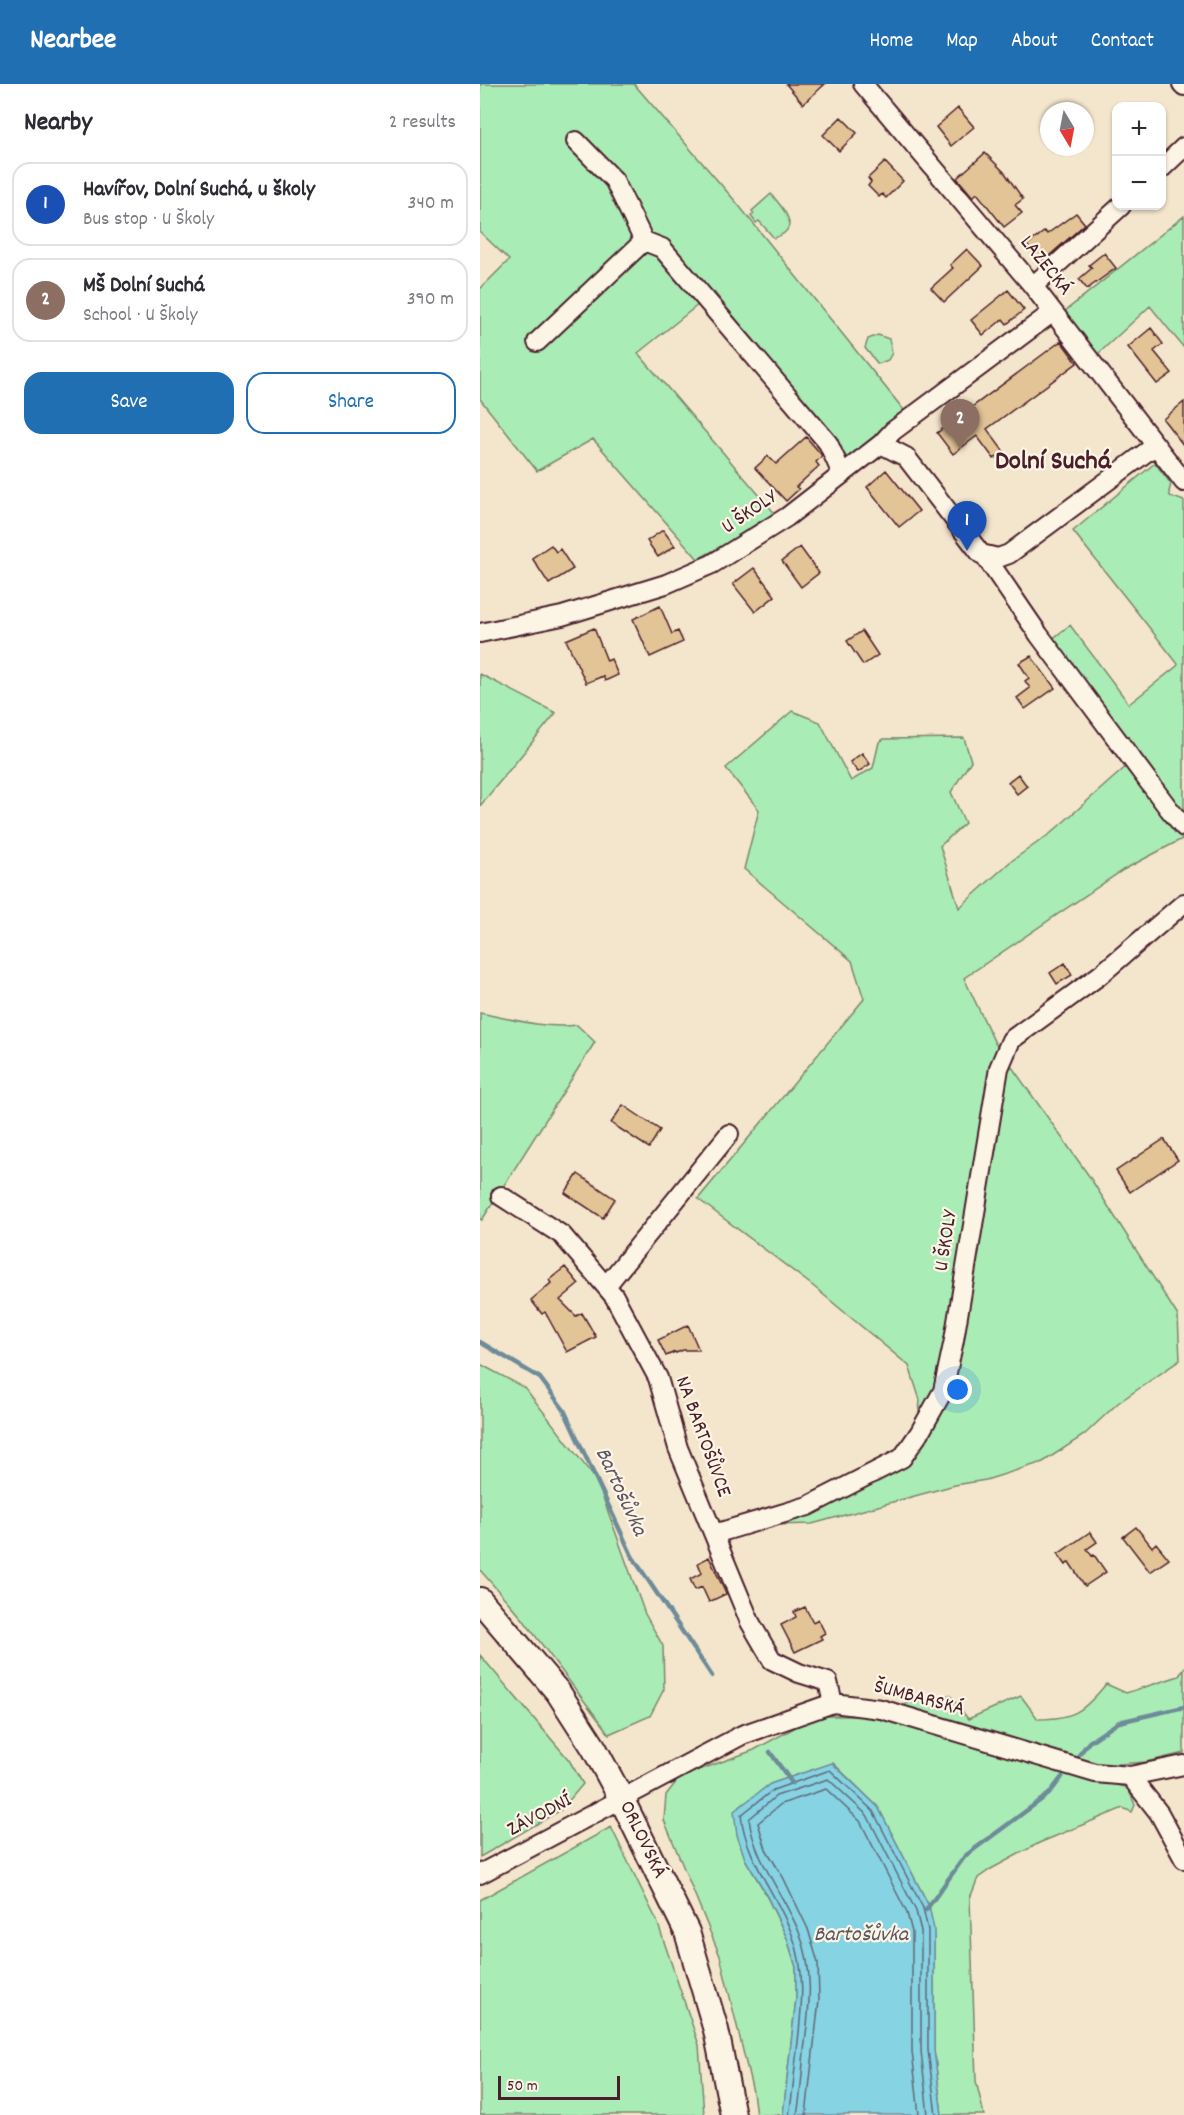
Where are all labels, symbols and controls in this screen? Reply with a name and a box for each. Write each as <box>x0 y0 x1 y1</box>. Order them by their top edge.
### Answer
text: Nearbee <box>30 22 116 62</box>
text: Home <box>869 27 913 57</box>
text: Map <box>946 27 978 57</box>
text: About <box>1011 27 1058 57</box>
text: Contact <box>1091 27 1154 57</box>
north arrow <box>1040 102 1094 156</box>
map controls <box>1112 102 1166 210</box>
button: + <box>1112 102 1166 156</box>
text: Nearby <box>24 105 92 142</box>
text: 2 results <box>389 109 456 137</box>
button: − <box>1112 156 1166 210</box>
text: Havířov, Dolní Suchá, u školy <box>83 175 315 206</box>
text: 1 <box>43 190 48 218</box>
text: 340 m <box>408 190 454 218</box>
text: Bus stop · U Školy <box>83 206 214 234</box>
street label: LAZECKÁ <box>1011 229 1079 303</box>
text: MŠ Dolní Suchá <box>83 271 205 302</box>
text: 2 <box>41 286 50 314</box>
text: 390 m <box>407 286 454 314</box>
text: School · U Školy <box>83 302 198 330</box>
button: Save <box>24 372 234 434</box>
button: Share <box>246 372 456 434</box>
pin: 2 <box>940 400 980 449</box>
district label: Dolní Suchá <box>995 443 1112 482</box>
street label: U ŠKOLY <box>716 483 785 543</box>
pin: 1 <box>948 502 986 551</box>
street label: U ŠKOLY <box>927 1207 967 1274</box>
street label: NA BARTOŠŮVCE <box>666 1372 738 1502</box>
your location <box>943 1375 972 1404</box>
water label: Bartošůvka <box>586 1443 655 1543</box>
street label: ŠUMBARSKÁ <box>870 1673 968 1725</box>
street label: ZÁVODNÍ <box>502 1786 579 1846</box>
street label: ORLOVSKÁ <box>610 1796 674 1884</box>
water label: Bartošůvka <box>814 1920 910 1951</box>
scale bar <box>498 2073 620 2100</box>
text: 50 m <box>507 2075 538 2098</box>

